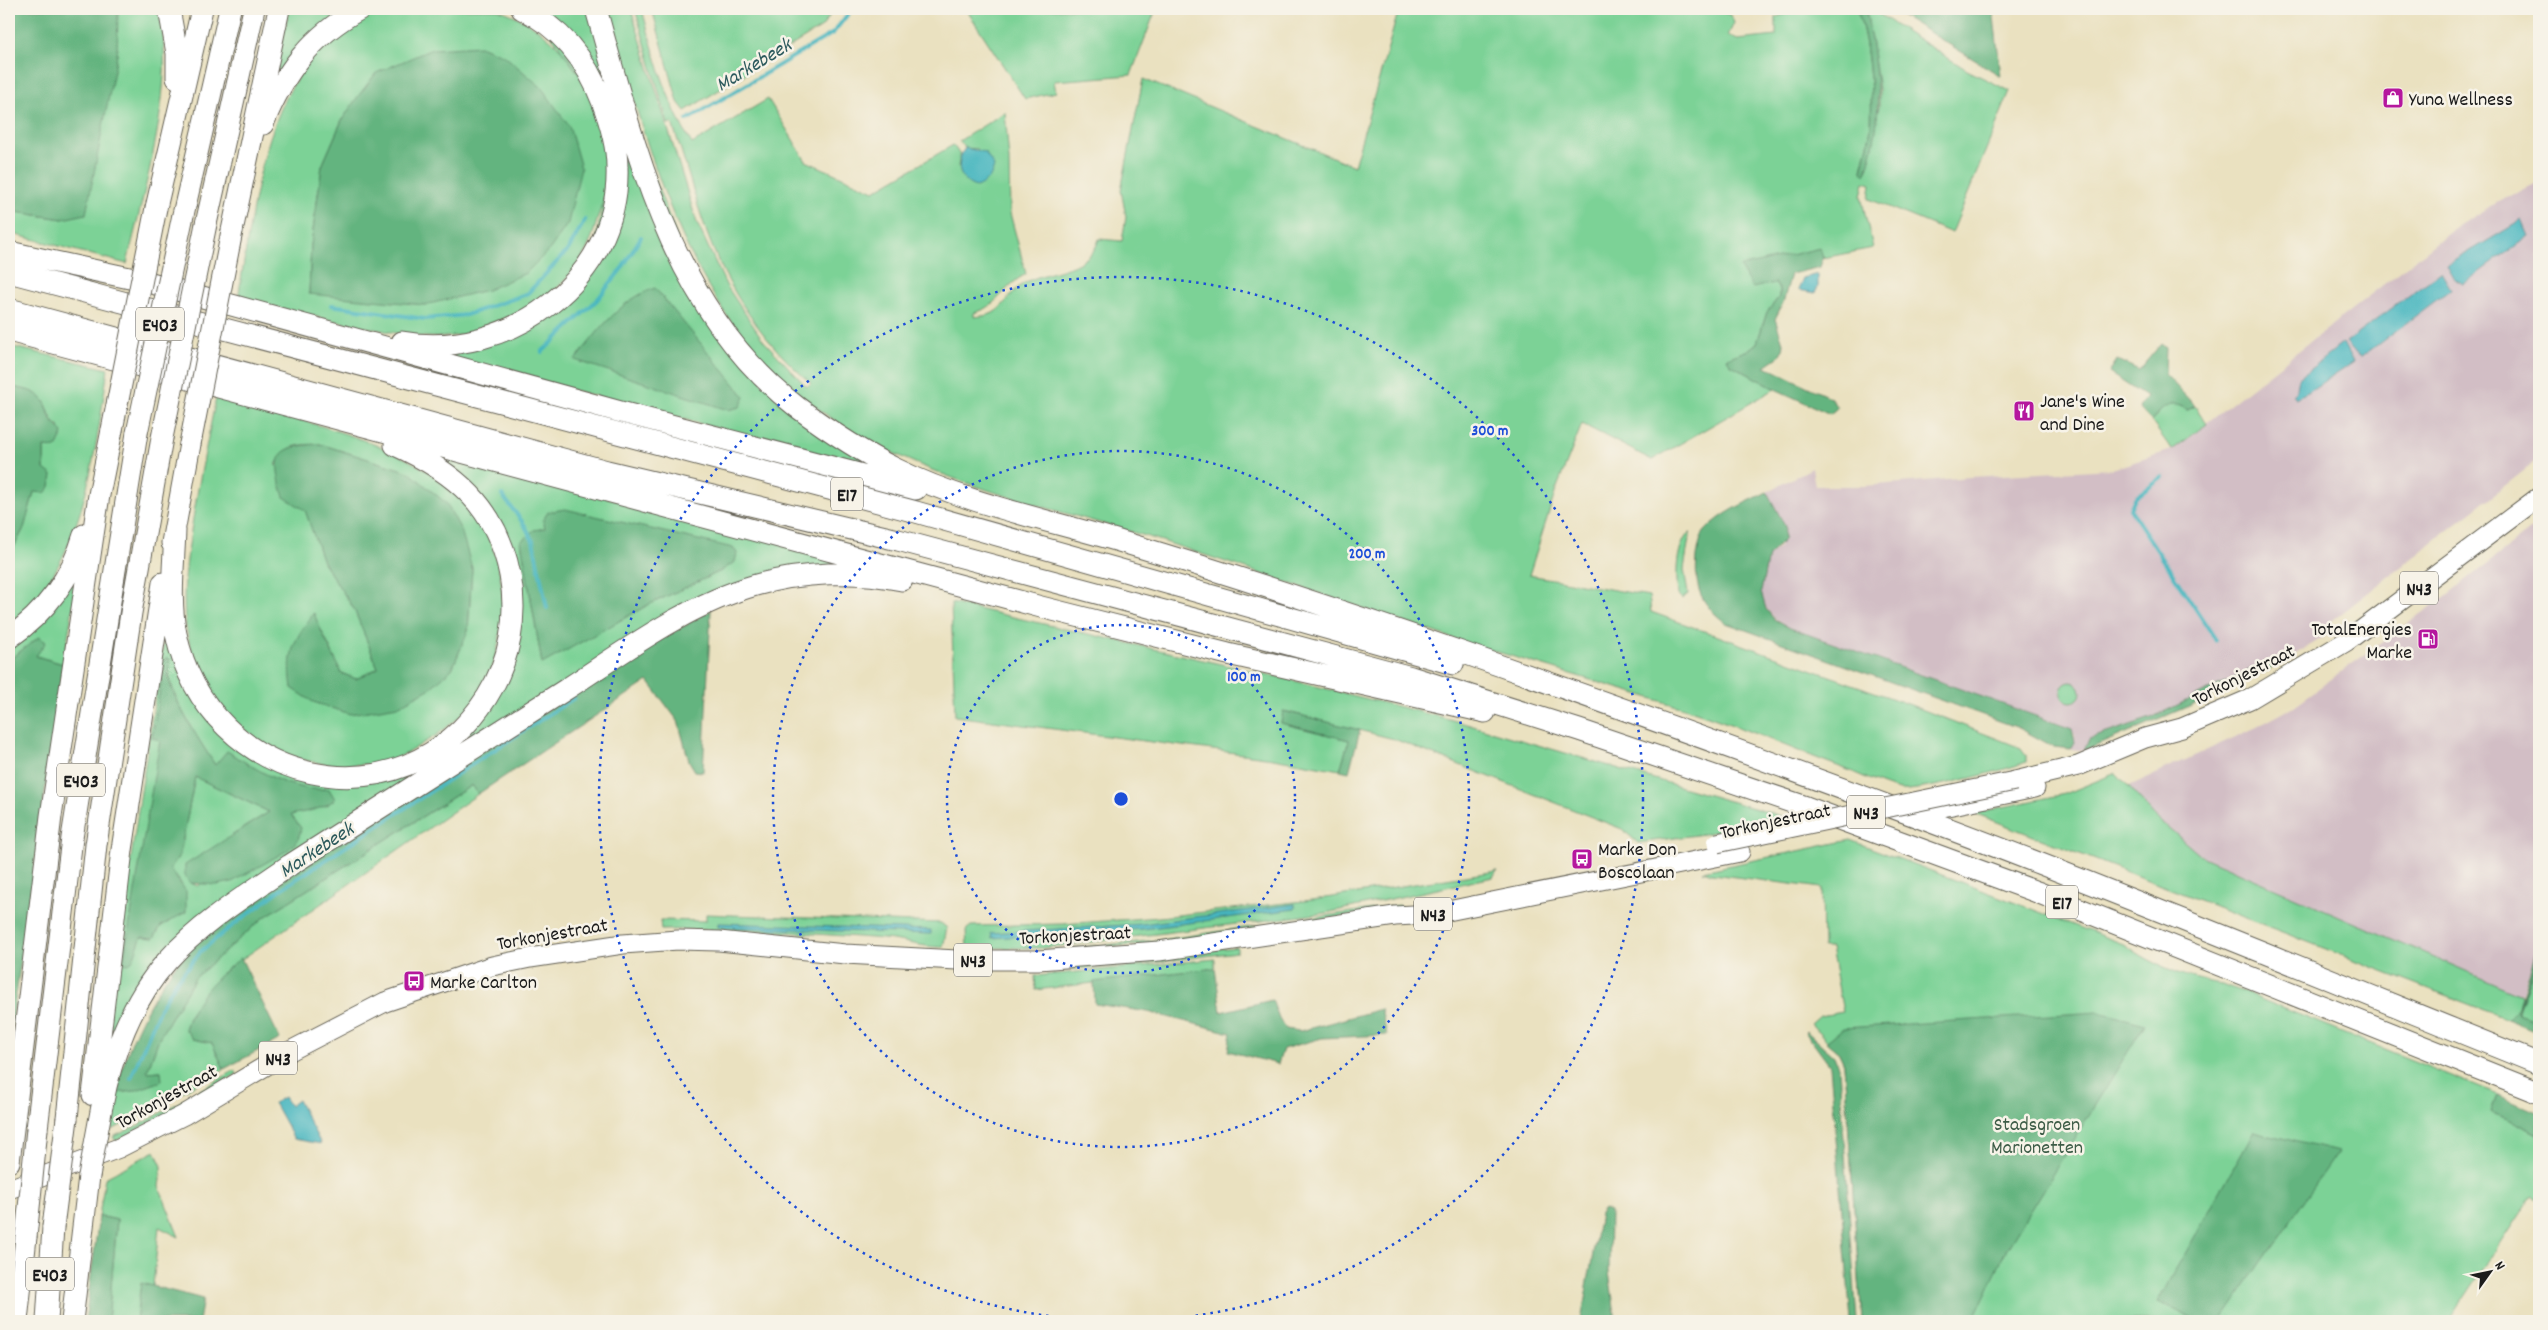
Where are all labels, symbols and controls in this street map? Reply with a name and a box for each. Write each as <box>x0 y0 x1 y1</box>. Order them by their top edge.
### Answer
water label: Markebeek <box>711 31 800 101</box>
shop icon: Yuna Wellness <box>2381 86 2405 110</box>
place label: Yuna Wellness <box>2409 87 2513 115</box>
road number: E403 <box>136 308 184 340</box>
place label: Jane's Wine and Dine <box>2040 389 2125 440</box>
restaurant icon: Jane's Wine and Dine <box>2012 399 2036 423</box>
text: 300 m <box>1472 421 1508 443</box>
road number: E17 <box>831 478 863 510</box>
text: 200 m <box>1349 544 1385 566</box>
road number: N43 <box>2400 572 2438 604</box>
place label: TotalEnergies Marke <box>2311 617 2412 668</box>
fuel station icon: TotalEnergies Marke <box>2416 627 2440 651</box>
street label: Torkonjestraat <box>2188 639 2301 715</box>
text: 100 m <box>1227 667 1261 689</box>
road number: E403 <box>57 764 105 796</box>
centre of rings <box>1112 790 1130 808</box>
road number: N43 <box>1847 796 1885 829</box>
street label: Torkonjestraat <box>1718 798 1833 848</box>
water label: Markebeek <box>274 815 363 887</box>
place label: Marke Don Boscolaan <box>1598 837 1677 888</box>
bus stop icon: Marke Don Boscolaan <box>1570 847 1594 871</box>
road number: E17 <box>2046 886 2078 919</box>
road number: N43 <box>1414 898 1452 931</box>
street label: Torkonjestraat <box>495 912 610 959</box>
street label: Torkonjestraat <box>1018 920 1132 954</box>
road number: N43 <box>954 944 992 976</box>
bus stop icon: Marke Carlton <box>402 969 426 993</box>
place label: Marke Carlton <box>430 970 537 998</box>
road number: N43 <box>259 1042 297 1074</box>
street label: Torkonjestraat <box>112 1059 223 1138</box>
park label: Stadsgroen Marionetten <box>1991 1112 2083 1163</box>
north arrow <box>2466 1248 2516 1298</box>
road number: E403 <box>26 1258 74 1290</box>
text: N <box>2489 1258 2510 1274</box>

